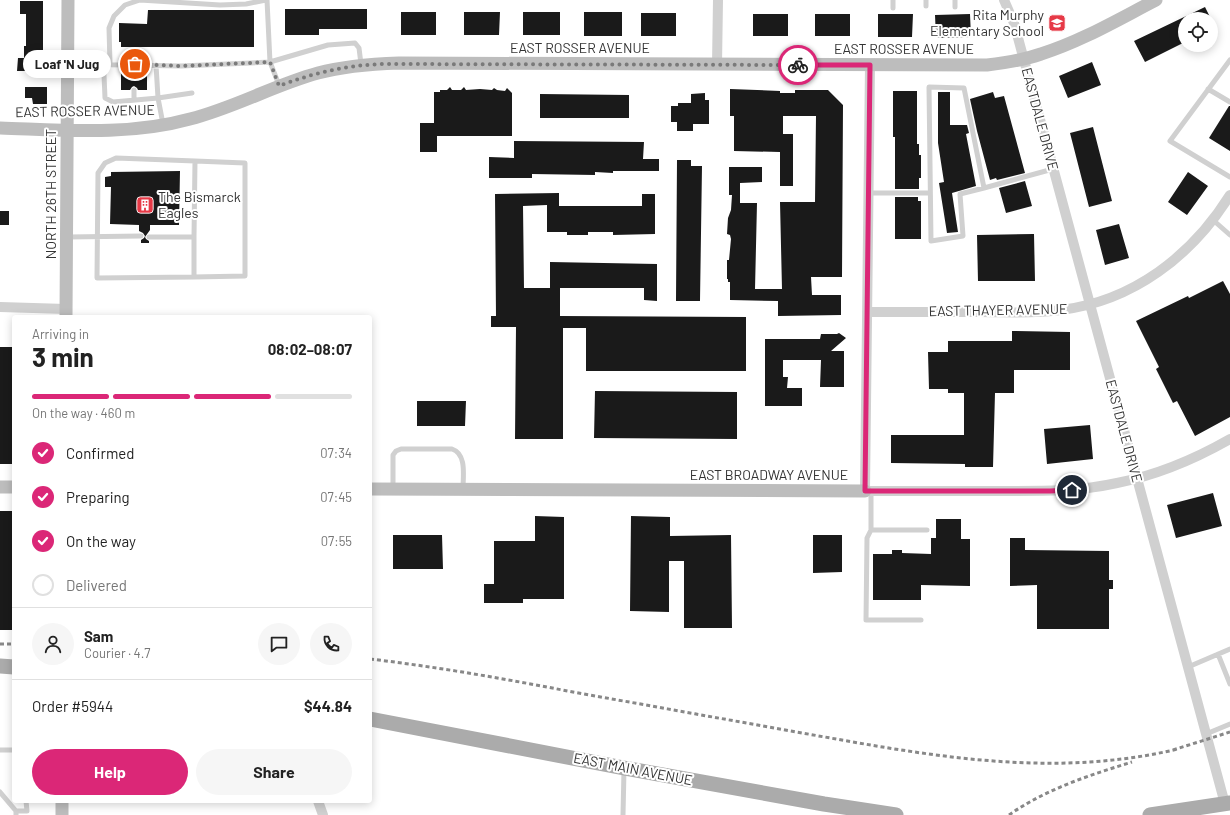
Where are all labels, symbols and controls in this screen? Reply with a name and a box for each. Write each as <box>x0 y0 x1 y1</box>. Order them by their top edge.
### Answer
place label: Rita Murphy Elementary School <box>930 6 1045 39</box>
map controls <box>1178 12 1218 52</box>
button: locate <box>1178 12 1218 52</box>
school or university icon: Rita Murphy Elementary School <box>1047 13 1067 33</box>
street label: EAST ROSSER AVENUE <box>510 39 650 56</box>
street label: EAST ROSSER AVENUE <box>834 40 974 57</box>
courier <box>778 45 818 85</box>
pin <box>118 47 152 81</box>
callout: Loaf 'N Jug <box>23 50 111 78</box>
icon: bag <box>124 53 146 75</box>
icon: bike <box>787 54 809 76</box>
text: Loaf 'N Jug <box>35 56 99 72</box>
street label: EASTDALE DRIVE <box>1019 66 1062 172</box>
street label: EAST ROSSER AVENUE <box>15 101 155 120</box>
street label: NORTH 26TH STREET <box>42 129 59 259</box>
place label: The Bismarck Eagles <box>158 188 241 221</box>
building icon: The Bismarck Eagles <box>135 195 155 215</box>
street label: EAST THAYER AVENUE <box>928 300 1068 319</box>
text: Arriving in <box>32 326 89 342</box>
text: 08:02–08:07 <box>268 340 352 358</box>
text: 3 min <box>32 341 94 372</box>
street label: EASTDALE DRIVE <box>1103 378 1146 484</box>
text: On the way · 460 m <box>32 405 135 421</box>
icon: check <box>32 442 54 464</box>
text: Confirmed <box>66 444 134 462</box>
text: 07:34 <box>320 445 352 461</box>
street label: EAST BROADWAY AVENUE <box>690 466 848 483</box>
pin <box>1055 473 1089 507</box>
icon: home <box>1061 479 1083 501</box>
icon: check <box>32 486 54 508</box>
text: Preparing <box>66 488 130 506</box>
text: 07:45 <box>320 489 352 505</box>
icon: check <box>32 530 54 552</box>
text: On the way <box>66 532 136 550</box>
text: 07:55 <box>321 533 352 549</box>
text: Delivered <box>66 576 127 594</box>
button: person <box>32 623 74 665</box>
button: chat <box>258 623 300 665</box>
button: phone <box>310 623 352 665</box>
text: Sam <box>84 627 113 645</box>
text: Courier · 4.7 <box>84 645 151 661</box>
text: Order #5944 <box>32 697 113 715</box>
text: $44.84 <box>304 697 352 715</box>
button: Help <box>32 749 188 795</box>
button: Share <box>196 749 352 795</box>
street label: EAST MAIN AVENUE <box>572 749 694 788</box>

